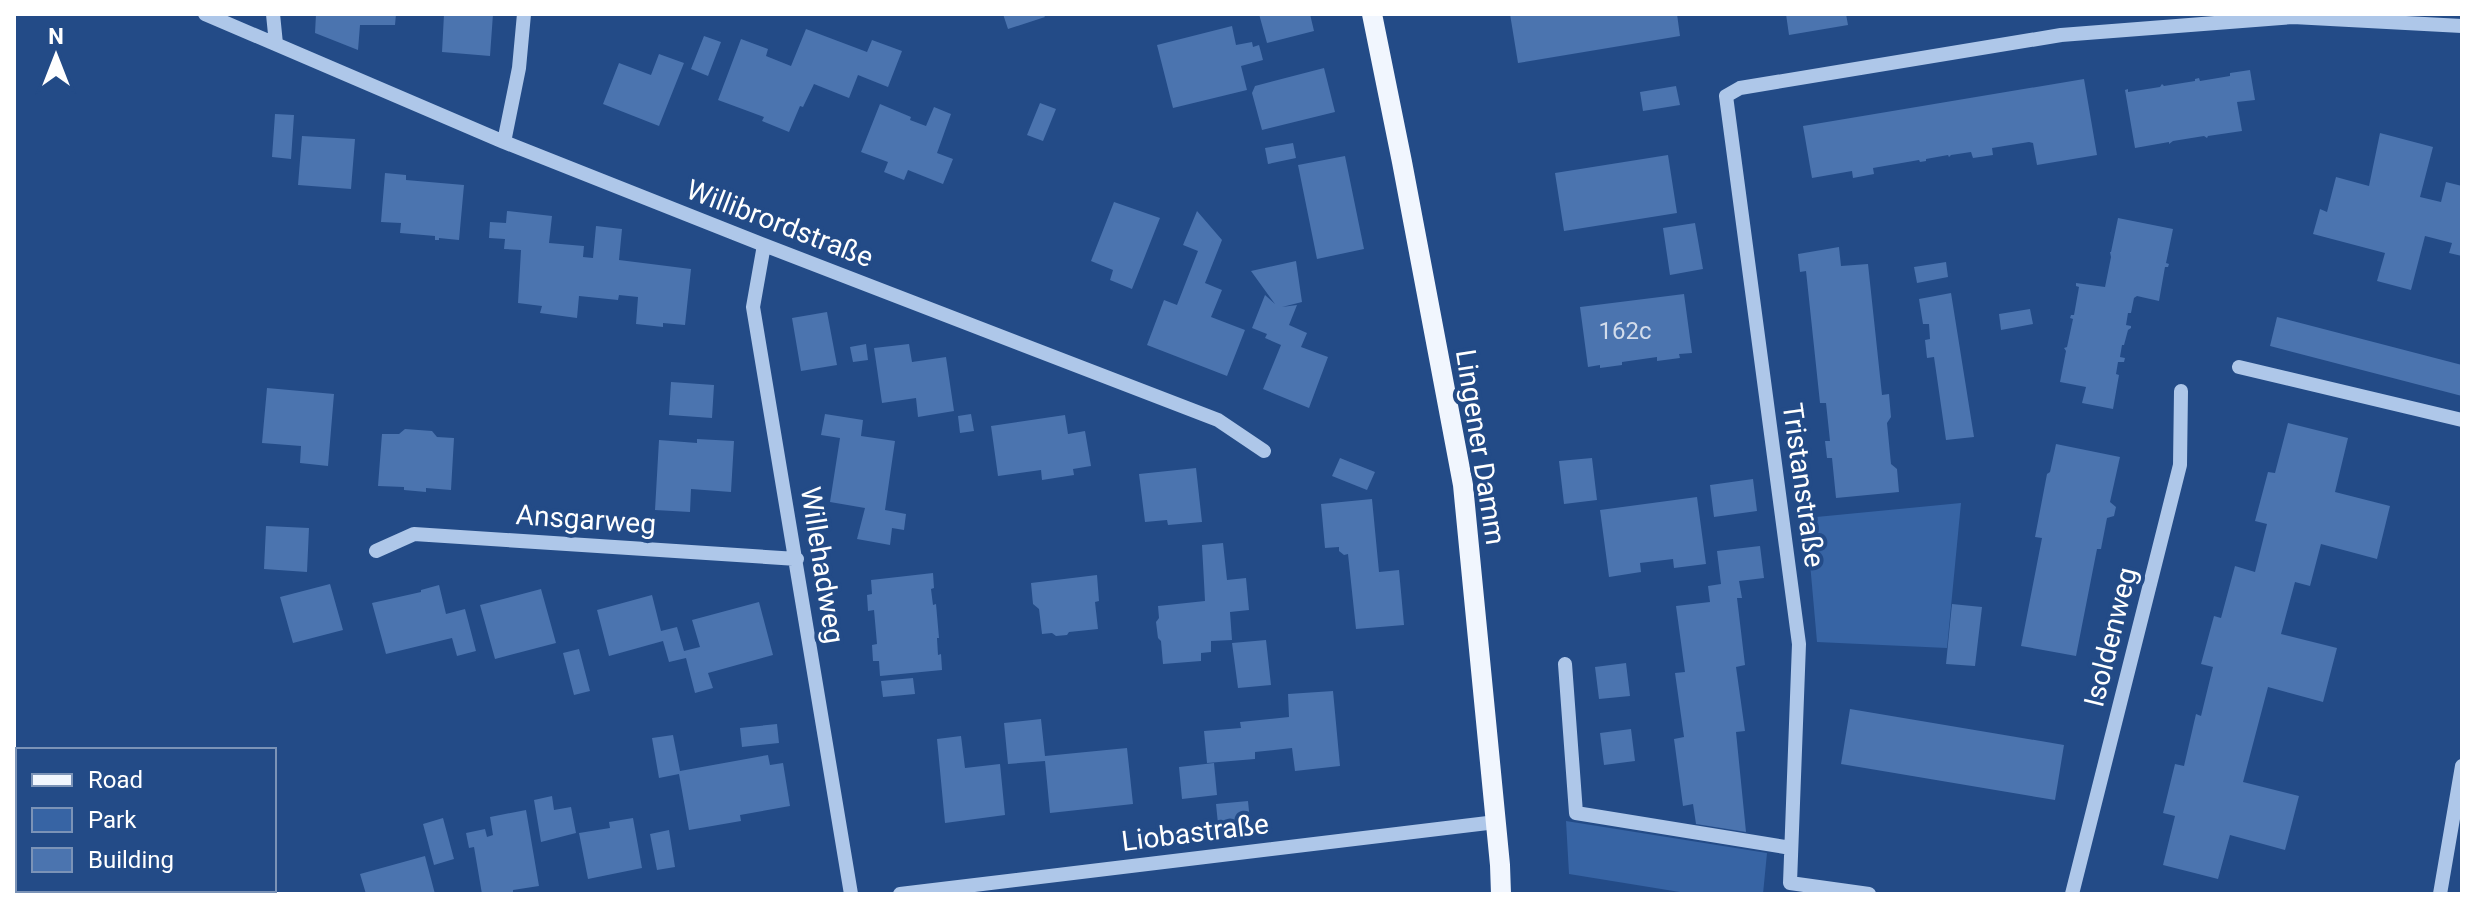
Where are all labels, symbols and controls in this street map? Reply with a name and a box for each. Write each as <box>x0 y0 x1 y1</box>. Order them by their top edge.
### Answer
north arrow <box>16 16 96 96</box>
text: N <box>48 24 64 49</box>
street label: Willibrordstraße <box>682 173 878 274</box>
house number: 162c <box>1598 317 1652 345</box>
street label: Lingener Damm <box>1449 347 1512 547</box>
street label: Tristanstraße <box>1776 401 1831 569</box>
street label: Willehadweg <box>794 484 851 646</box>
street label: Ansgarweg <box>515 498 657 541</box>
street label: Isoldenweg <box>2077 564 2144 710</box>
legend <box>16 748 276 892</box>
text: Road <box>88 766 143 794</box>
text: Park <box>88 806 137 834</box>
street label: Liobastraße <box>1120 807 1271 858</box>
text: Building <box>88 846 174 874</box>

